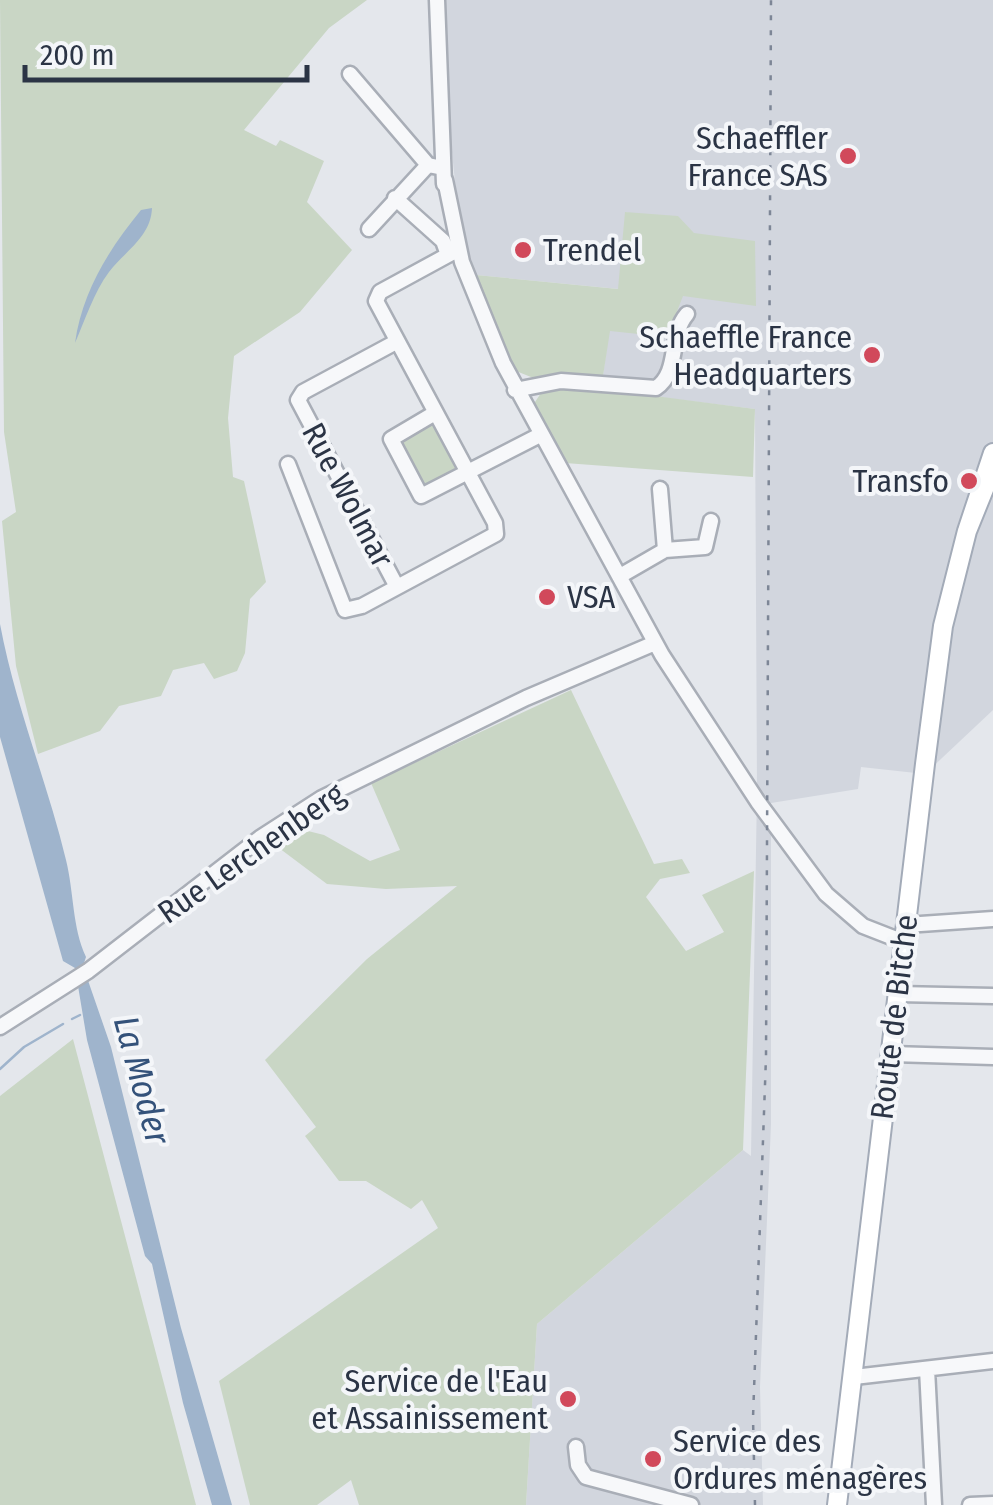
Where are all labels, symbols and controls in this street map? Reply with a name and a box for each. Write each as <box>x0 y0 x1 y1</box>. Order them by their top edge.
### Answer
scale bar <box>25 20 308 82</box>
text: 200 m <box>40 37 115 73</box>
place label: Schaeffler France SAS <box>688 119 828 194</box>
marker: Schaeffler France SAS <box>837 145 859 167</box>
place label: Trendel <box>543 231 641 269</box>
marker: Trendel <box>512 239 534 261</box>
place label: Schaeffle France Headquarters <box>639 318 852 393</box>
marker: Schaeffle France Headquarters <box>861 344 883 366</box>
street label: Rue Wolmar <box>294 416 402 574</box>
place label: Transfo <box>852 462 949 500</box>
marker: Transfo <box>958 470 980 492</box>
place label: VSA <box>567 578 616 616</box>
marker: VSA <box>536 586 558 608</box>
street label: Rue Lerchenberg <box>150 775 352 931</box>
street label: Route de Bitche <box>863 912 925 1122</box>
water label: La Moder <box>105 1011 180 1151</box>
place label: Service de l'Eau et Assainissement <box>311 1362 549 1437</box>
marker: Service de l'Eau et Assainissement <box>557 1388 579 1410</box>
place label: Service des Ordures ménagères <box>673 1422 927 1497</box>
marker: Service des Ordures ménagères <box>642 1448 664 1470</box>

